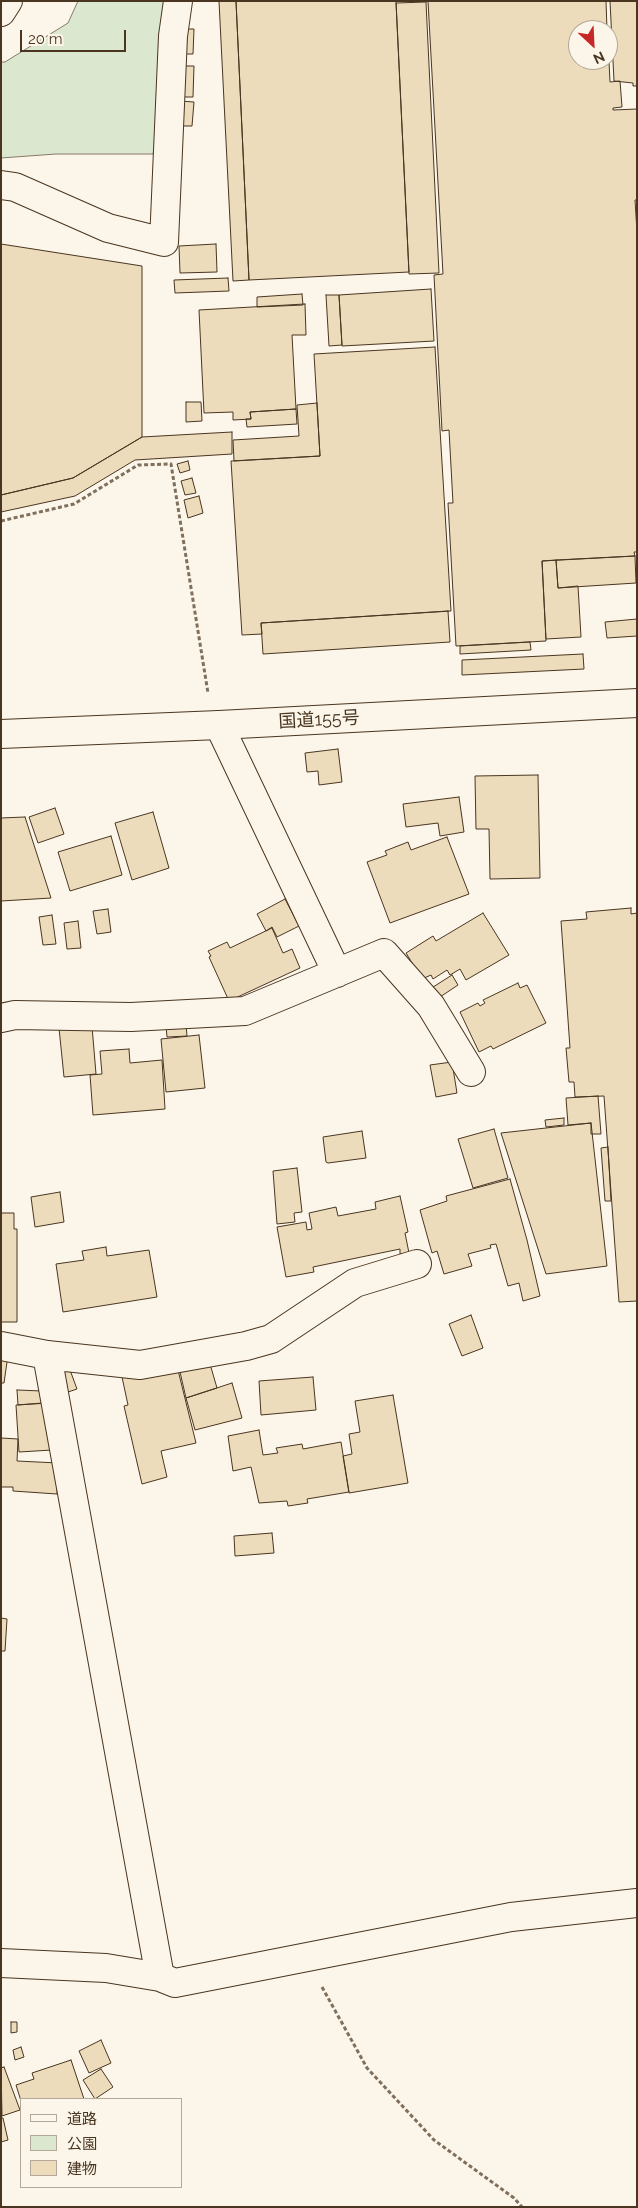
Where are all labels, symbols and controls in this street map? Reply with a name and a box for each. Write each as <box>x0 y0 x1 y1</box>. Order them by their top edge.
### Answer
scale bar <box>22 20 129 52</box>
north arrow <box>568 20 618 70</box>
text: 20 m <box>28 30 63 48</box>
text: N <box>591 48 607 67</box>
street label: 国道155号 <box>278 707 360 733</box>
legend <box>20 2098 182 2188</box>
text: 道路 <box>67 2110 97 2128</box>
text: 公園 <box>67 2135 97 2153</box>
text: 建物 <box>67 2160 97 2178</box>

